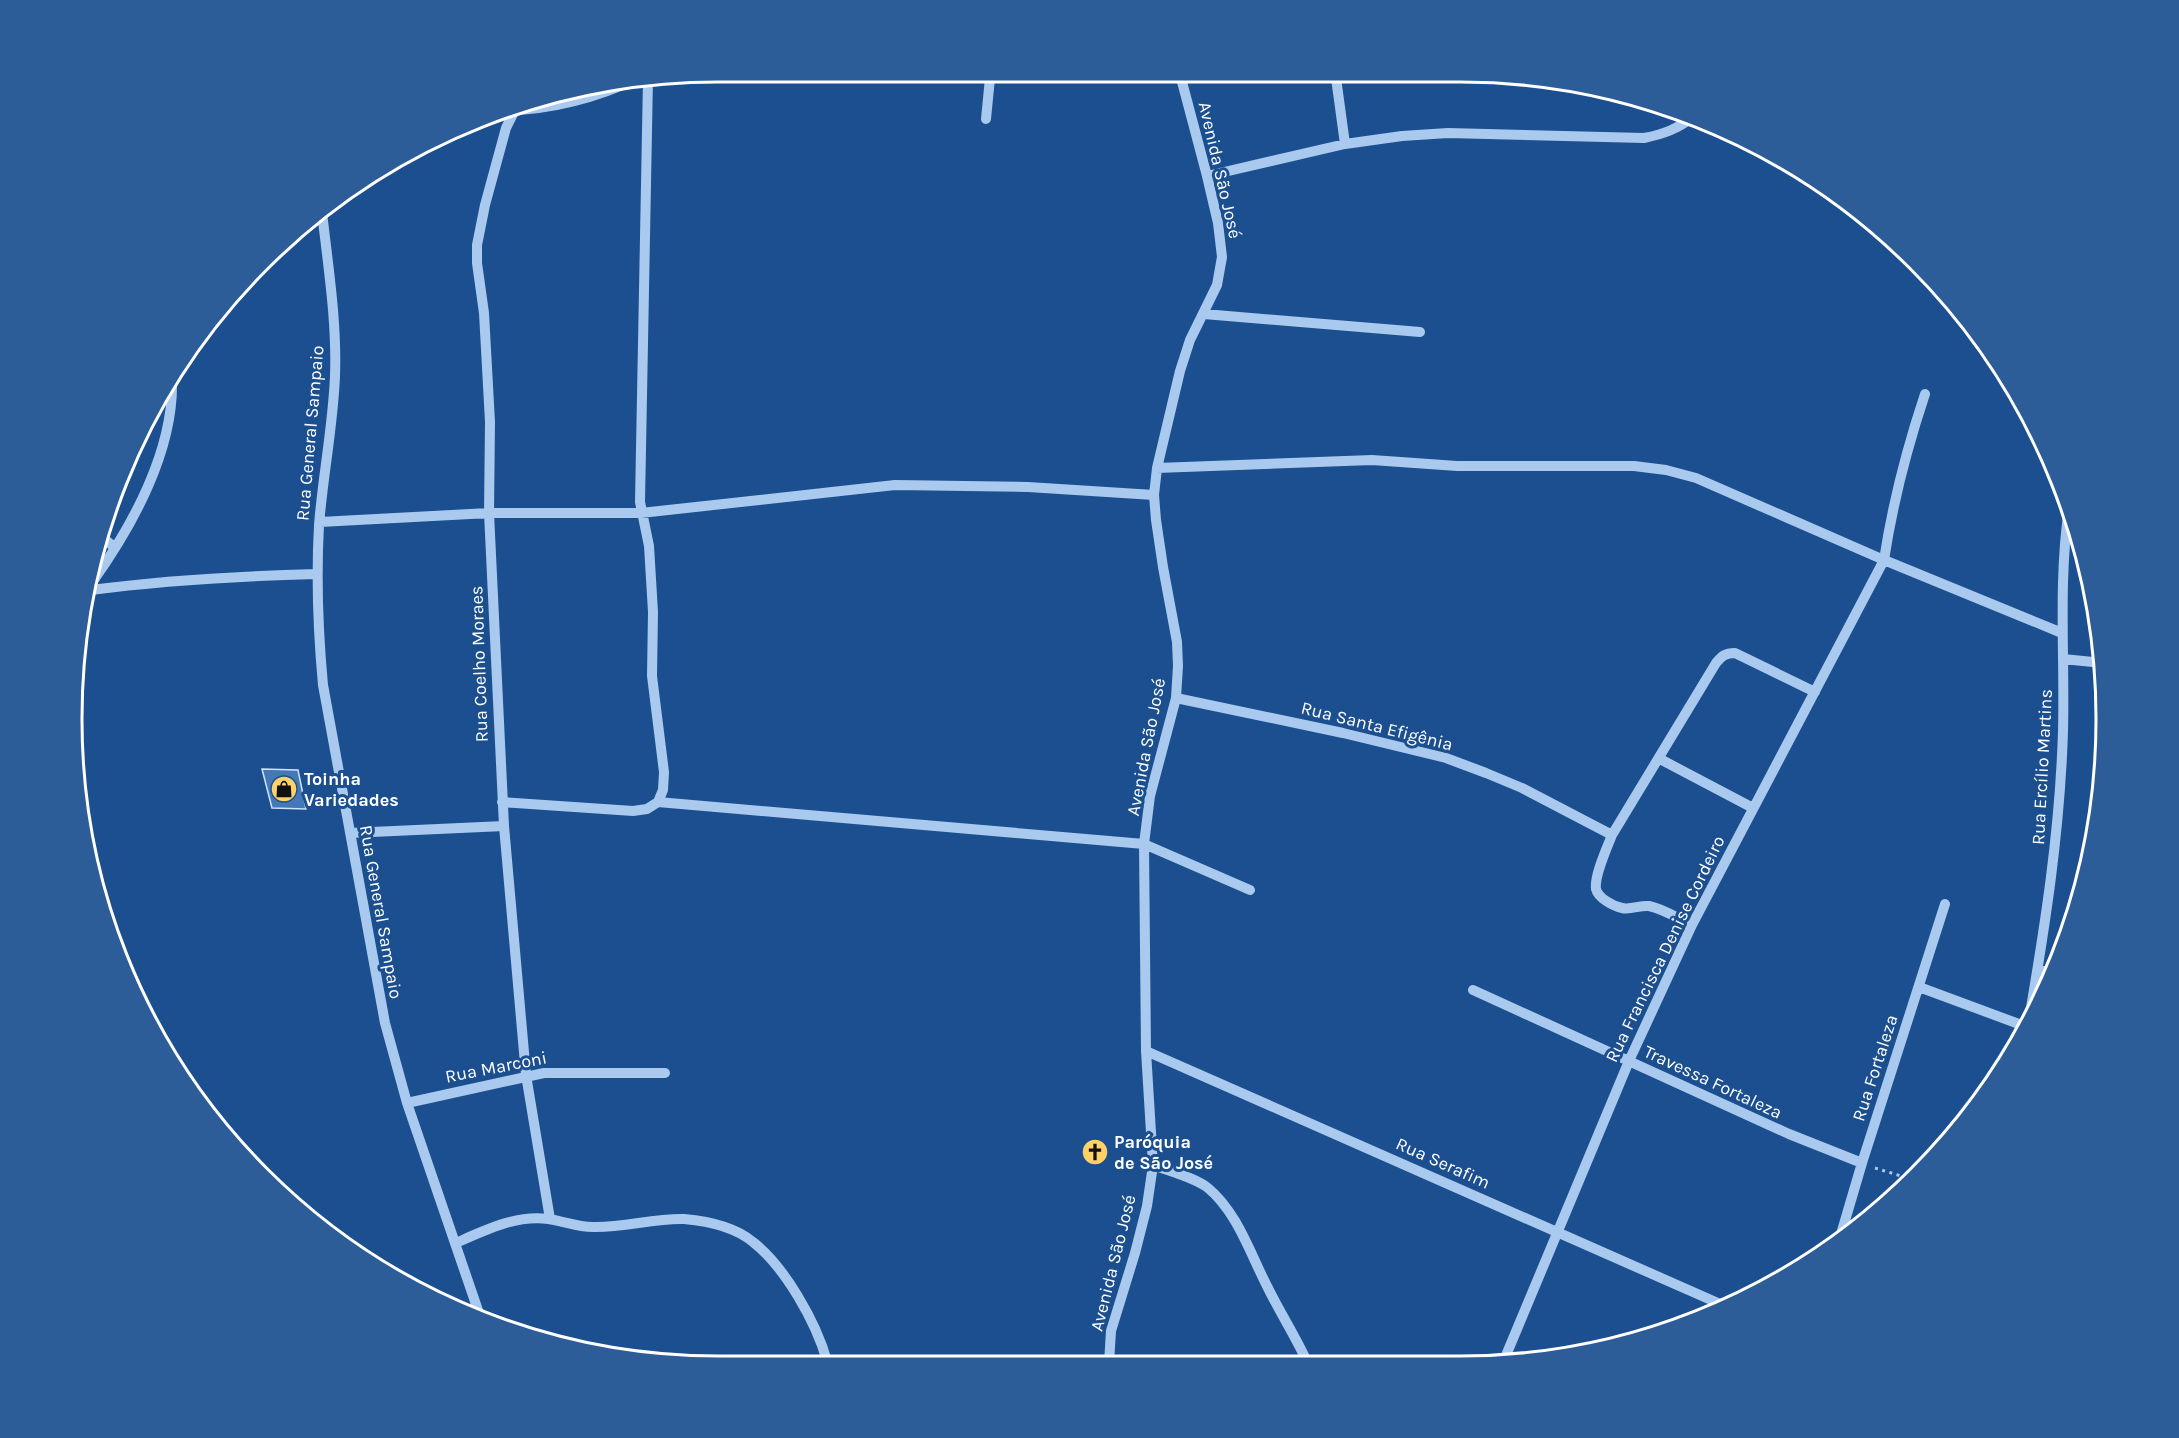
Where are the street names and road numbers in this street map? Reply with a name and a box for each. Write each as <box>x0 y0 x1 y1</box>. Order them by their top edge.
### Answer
street label: Avenida São José <box>1194 99 1246 241</box>
street label: Rua General Sampaio <box>291 344 329 522</box>
street label: Rua Coelho Moraes <box>465 585 493 743</box>
street label: Avenida São José <box>1122 676 1170 818</box>
street label: Rua Ercílio Martins <box>2027 689 2057 845</box>
street label: Rua Santa Efigênia <box>1299 696 1455 756</box>
street label: Rua General Sampaio <box>355 823 407 1001</box>
street label: Rua Francisca Denise Cordeiro <box>1600 832 1730 1066</box>
street label: Rua Fortaleza <box>1847 1012 1903 1124</box>
street label: Travessa Fortaleza <box>1640 1040 1786 1124</box>
street label: Rua Marconi <box>443 1046 549 1088</box>
street label: Rua Serafim <box>1392 1132 1494 1194</box>
street label: Avenida São José <box>1085 1192 1141 1334</box>

